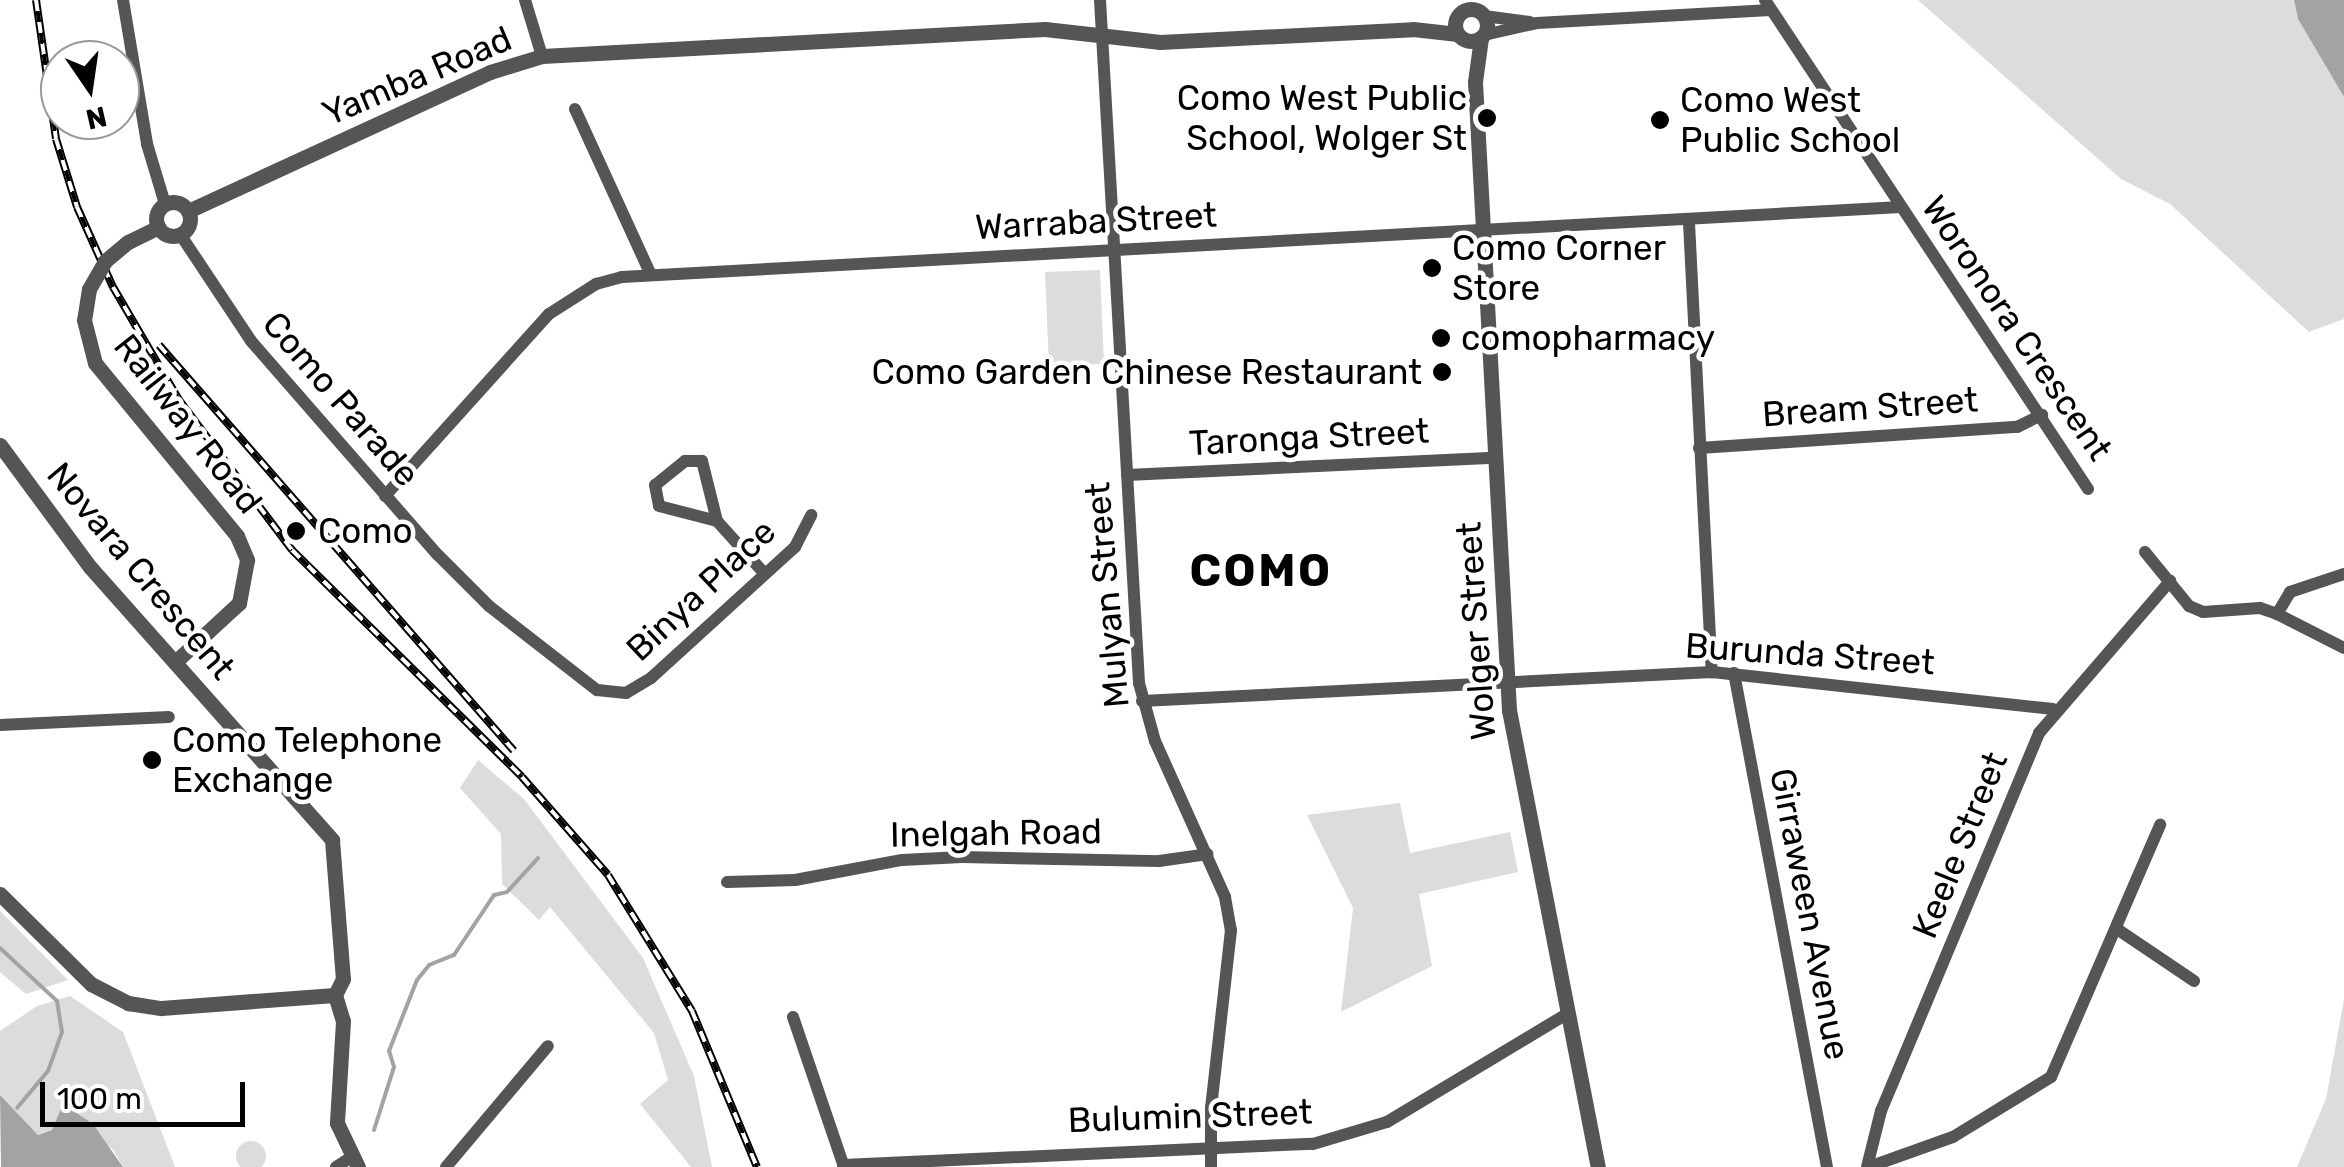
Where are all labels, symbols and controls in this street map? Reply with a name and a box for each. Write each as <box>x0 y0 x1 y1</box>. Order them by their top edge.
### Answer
street label: Yamba Road <box>316 17 518 135</box>
north arrow <box>40 40 140 140</box>
place label: Como West Public School, Wolger St <box>1176 77 1467 159</box>
place label: Como West Public School <box>1680 79 1900 161</box>
text: N <box>83 99 110 136</box>
marker: Como West Public School, Wolger St <box>1476 107 1498 129</box>
marker: Como West Public School <box>1649 109 1671 131</box>
street label: Woronora Crescent <box>1913 188 2121 468</box>
street label: Warraba Street <box>974 194 1218 248</box>
place label: Como Corner Store <box>1452 227 1666 309</box>
marker: Como Corner Store <box>1421 257 1443 279</box>
street label: Como Parade <box>254 303 428 495</box>
place label: comopharmacy <box>1461 317 1715 359</box>
street label: Railway Road <box>105 326 271 522</box>
marker: comopharmacy <box>1430 327 1452 349</box>
place label: Como Garden Chinese Restaurant <box>871 351 1422 393</box>
marker: Como Garden Chinese Restaurant <box>1431 361 1453 383</box>
street label: Bream Street <box>1761 379 1979 435</box>
street label: Taronga Street <box>1188 410 1430 464</box>
street label: Novara Crescent <box>38 454 244 688</box>
street label: Mulyan Street <box>1076 480 1138 710</box>
place label: Como <box>318 510 413 552</box>
street label: Binya Place <box>618 510 784 670</box>
marker: Como <box>283 518 309 544</box>
street label: Wolger Street <box>1447 520 1505 742</box>
district label: COMO <box>1190 544 1332 598</box>
street label: Burunda Street <box>1684 624 1936 684</box>
place label: Como Telephone Exchange <box>172 719 443 801</box>
street label: Keele Street <box>1904 746 2016 944</box>
marker: Como Telephone Exchange <box>141 749 163 771</box>
street label: Girraween Avenue <box>1761 764 1859 1064</box>
street label: Inelgah Road <box>890 810 1102 856</box>
scale bar <box>45 1062 250 1124</box>
text: 100 m <box>57 1081 142 1117</box>
street label: Bulumin Street <box>1067 1091 1313 1141</box>

